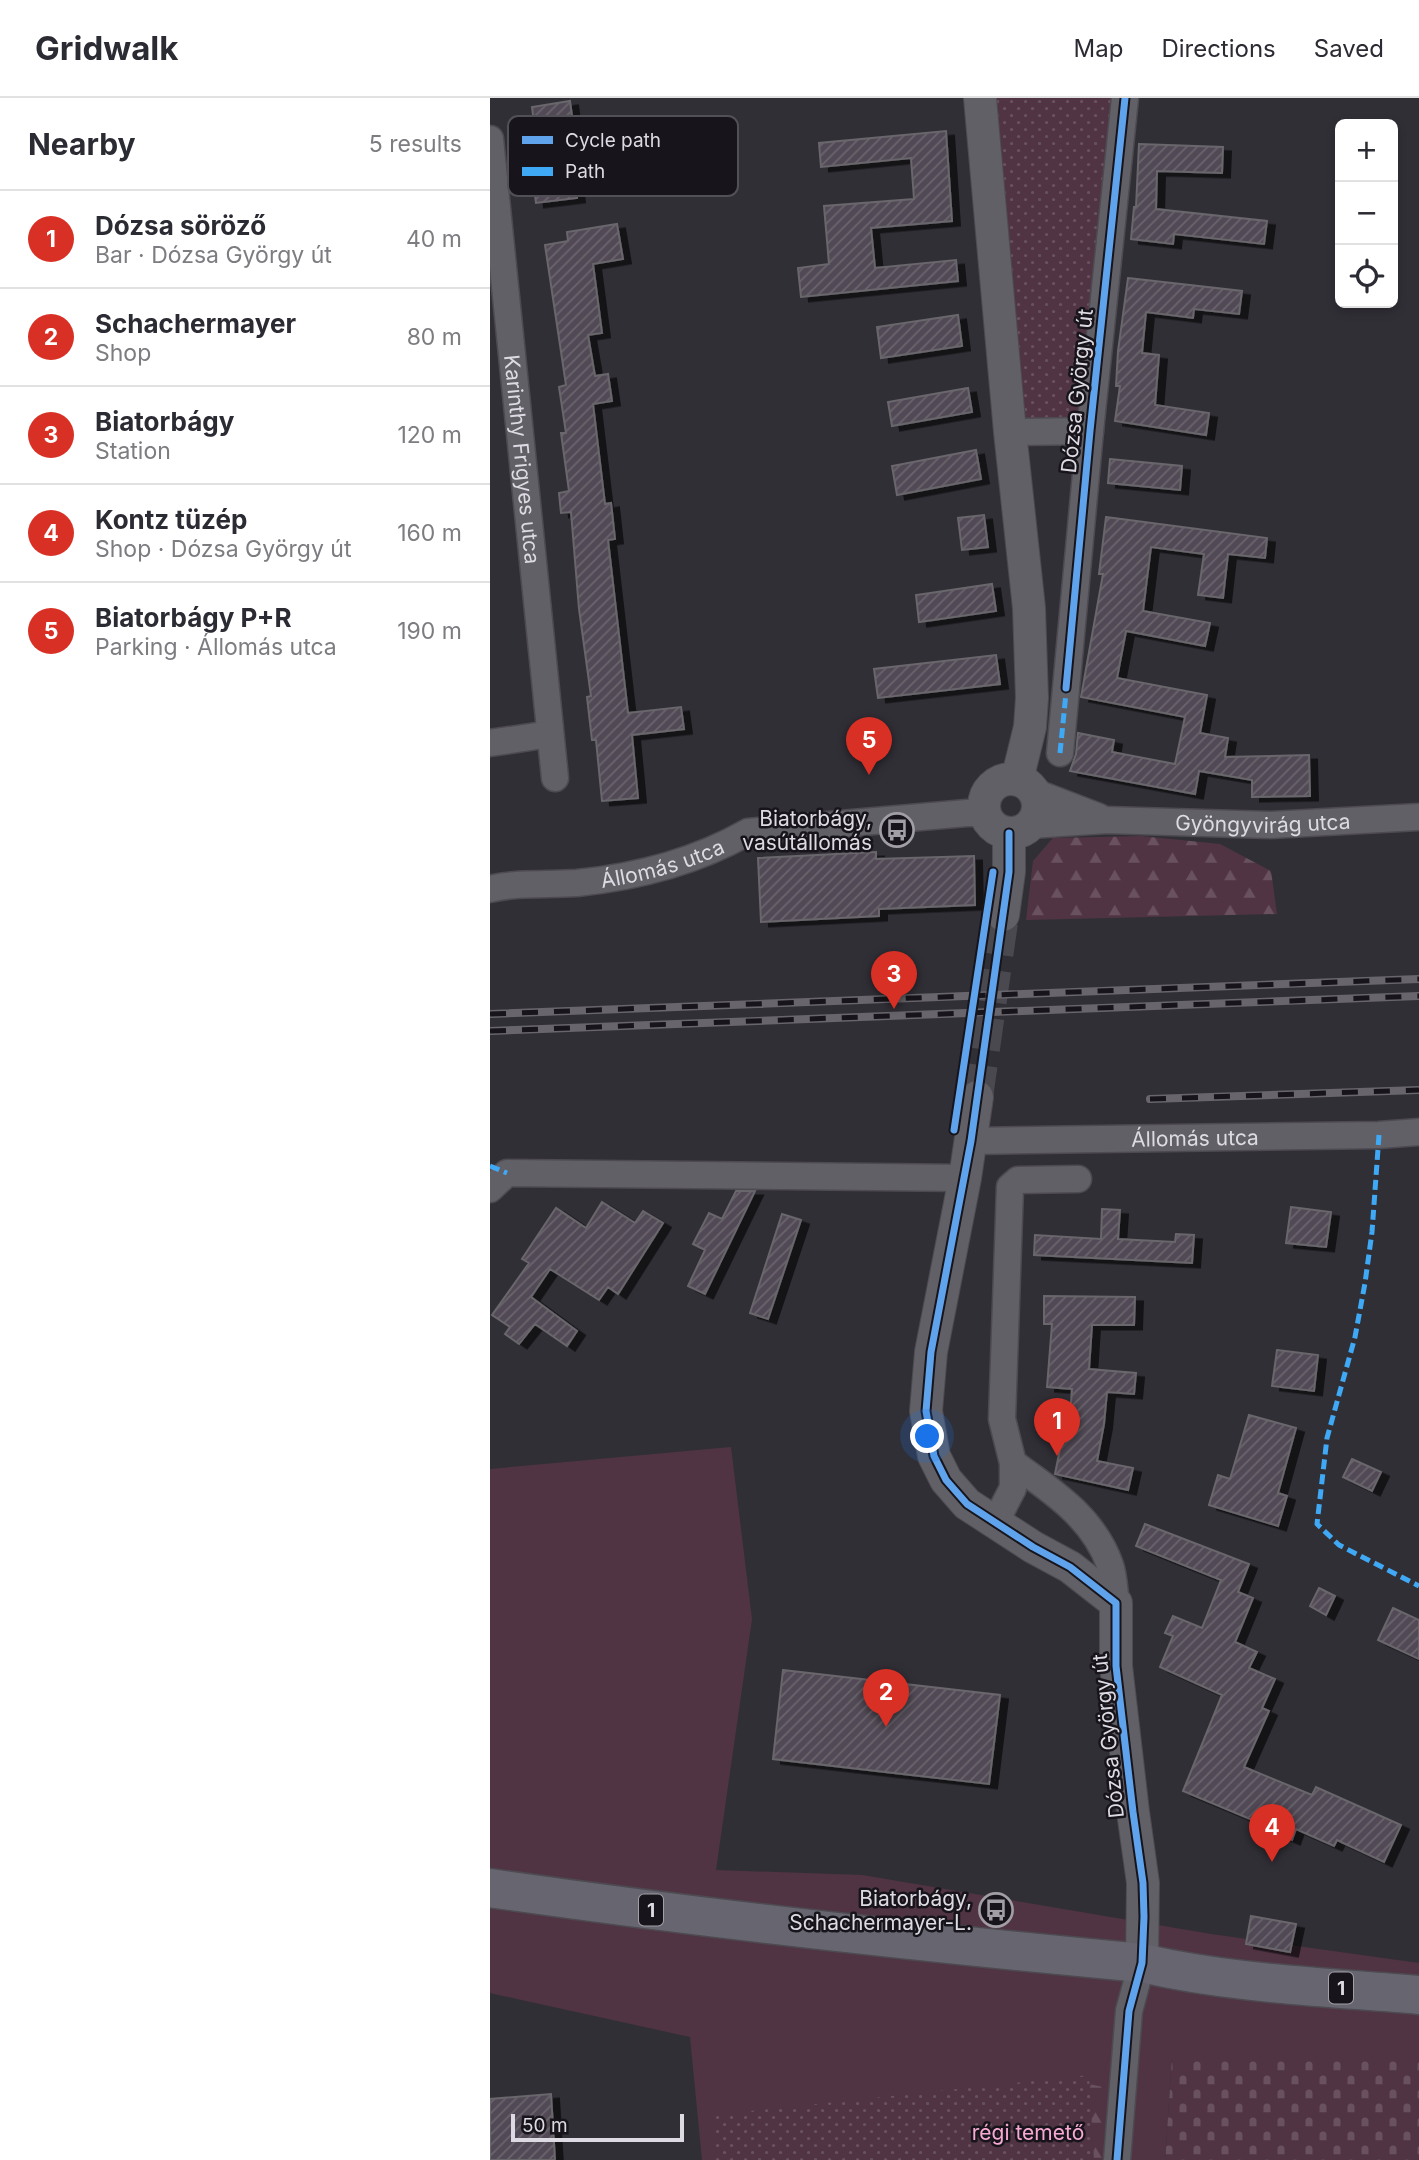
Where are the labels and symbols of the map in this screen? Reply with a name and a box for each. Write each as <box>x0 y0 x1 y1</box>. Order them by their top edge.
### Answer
legend <box>508 116 738 196</box>
text: Cycle path <box>565 129 661 152</box>
text: Path <box>565 160 605 183</box>
street label: Dózsa György út <box>1056 308 1098 474</box>
street label: Karinthy Frigyes utca <box>500 354 546 565</box>
pin: 5 <box>846 717 892 775</box>
place label: Biatorbágy, vasútállomás <box>742 806 872 855</box>
street label: Gyöngyvirág utca <box>1175 808 1351 838</box>
bus stop icon: Biatorbágy, vasútállomás <box>878 811 916 849</box>
street label: Állomás utca <box>599 834 728 892</box>
pin: 3 <box>871 951 917 1009</box>
street label: Állomás utca <box>1131 1124 1259 1151</box>
pin: 1 <box>1034 1398 1080 1456</box>
your location <box>910 1419 944 1453</box>
street label: Dózsa György út <box>1087 1653 1129 1819</box>
pin: 2 <box>863 1669 909 1727</box>
pin: 4 <box>1249 1804 1295 1862</box>
place label: Biatorbágy, Schachermayer-L. <box>789 1886 972 1935</box>
bus stop icon: Biatorbágy, Schachermayer-L. <box>977 1891 1015 1929</box>
road number: 1 <box>639 1894 663 1926</box>
road number: 1 <box>1329 1972 1353 2004</box>
scale bar <box>511 2111 684 2143</box>
park label: régi temető <box>972 2120 1084 2145</box>

